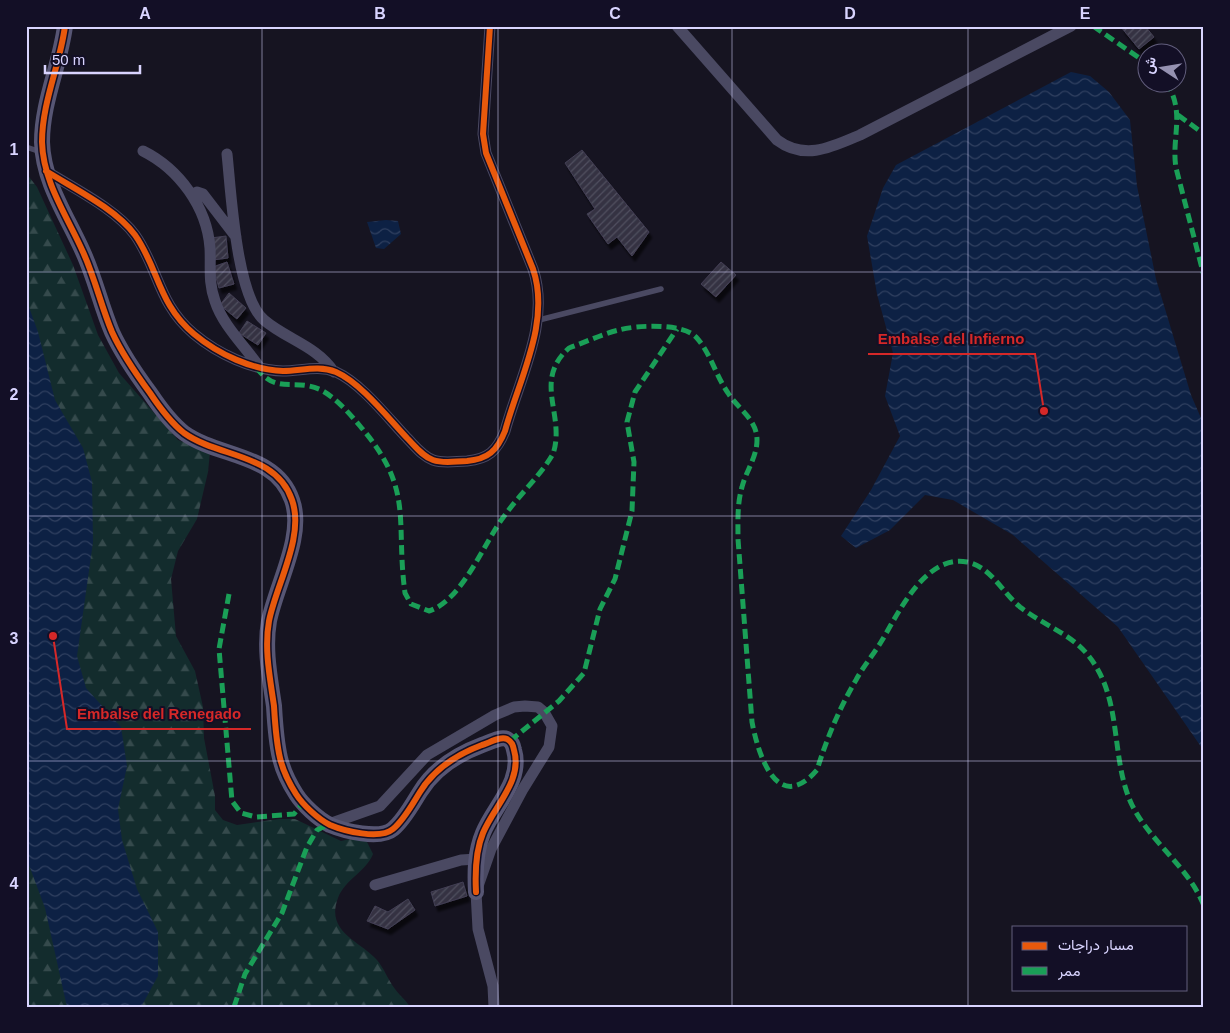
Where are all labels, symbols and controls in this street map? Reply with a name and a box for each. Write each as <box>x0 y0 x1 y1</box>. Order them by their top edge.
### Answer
text: A <box>139 5 151 22</box>
text: B <box>374 5 386 22</box>
text: C <box>609 5 621 22</box>
text: D <box>844 5 856 22</box>
text: E <box>1080 5 1091 22</box>
scale bar <box>45 42 140 74</box>
north arrow <box>1138 42 1188 92</box>
text: 50 m <box>52 51 85 68</box>
text: ش <box>1140 55 1160 75</box>
text: 1 <box>10 141 19 158</box>
callout: Embalse del Infierno <box>868 324 1035 354</box>
text: Embalse del Infierno <box>878 330 1024 347</box>
text: 2 <box>10 386 19 403</box>
text: 3 <box>10 630 19 647</box>
callout: Embalse del Renegado <box>67 699 251 729</box>
text: Embalse del Renegado <box>77 705 241 722</box>
text: 4 <box>10 875 19 892</box>
legend <box>1012 926 1188 990</box>
text: مسار دراجات <box>1058 936 1134 954</box>
text: ممر <box>1057 962 1080 980</box>

